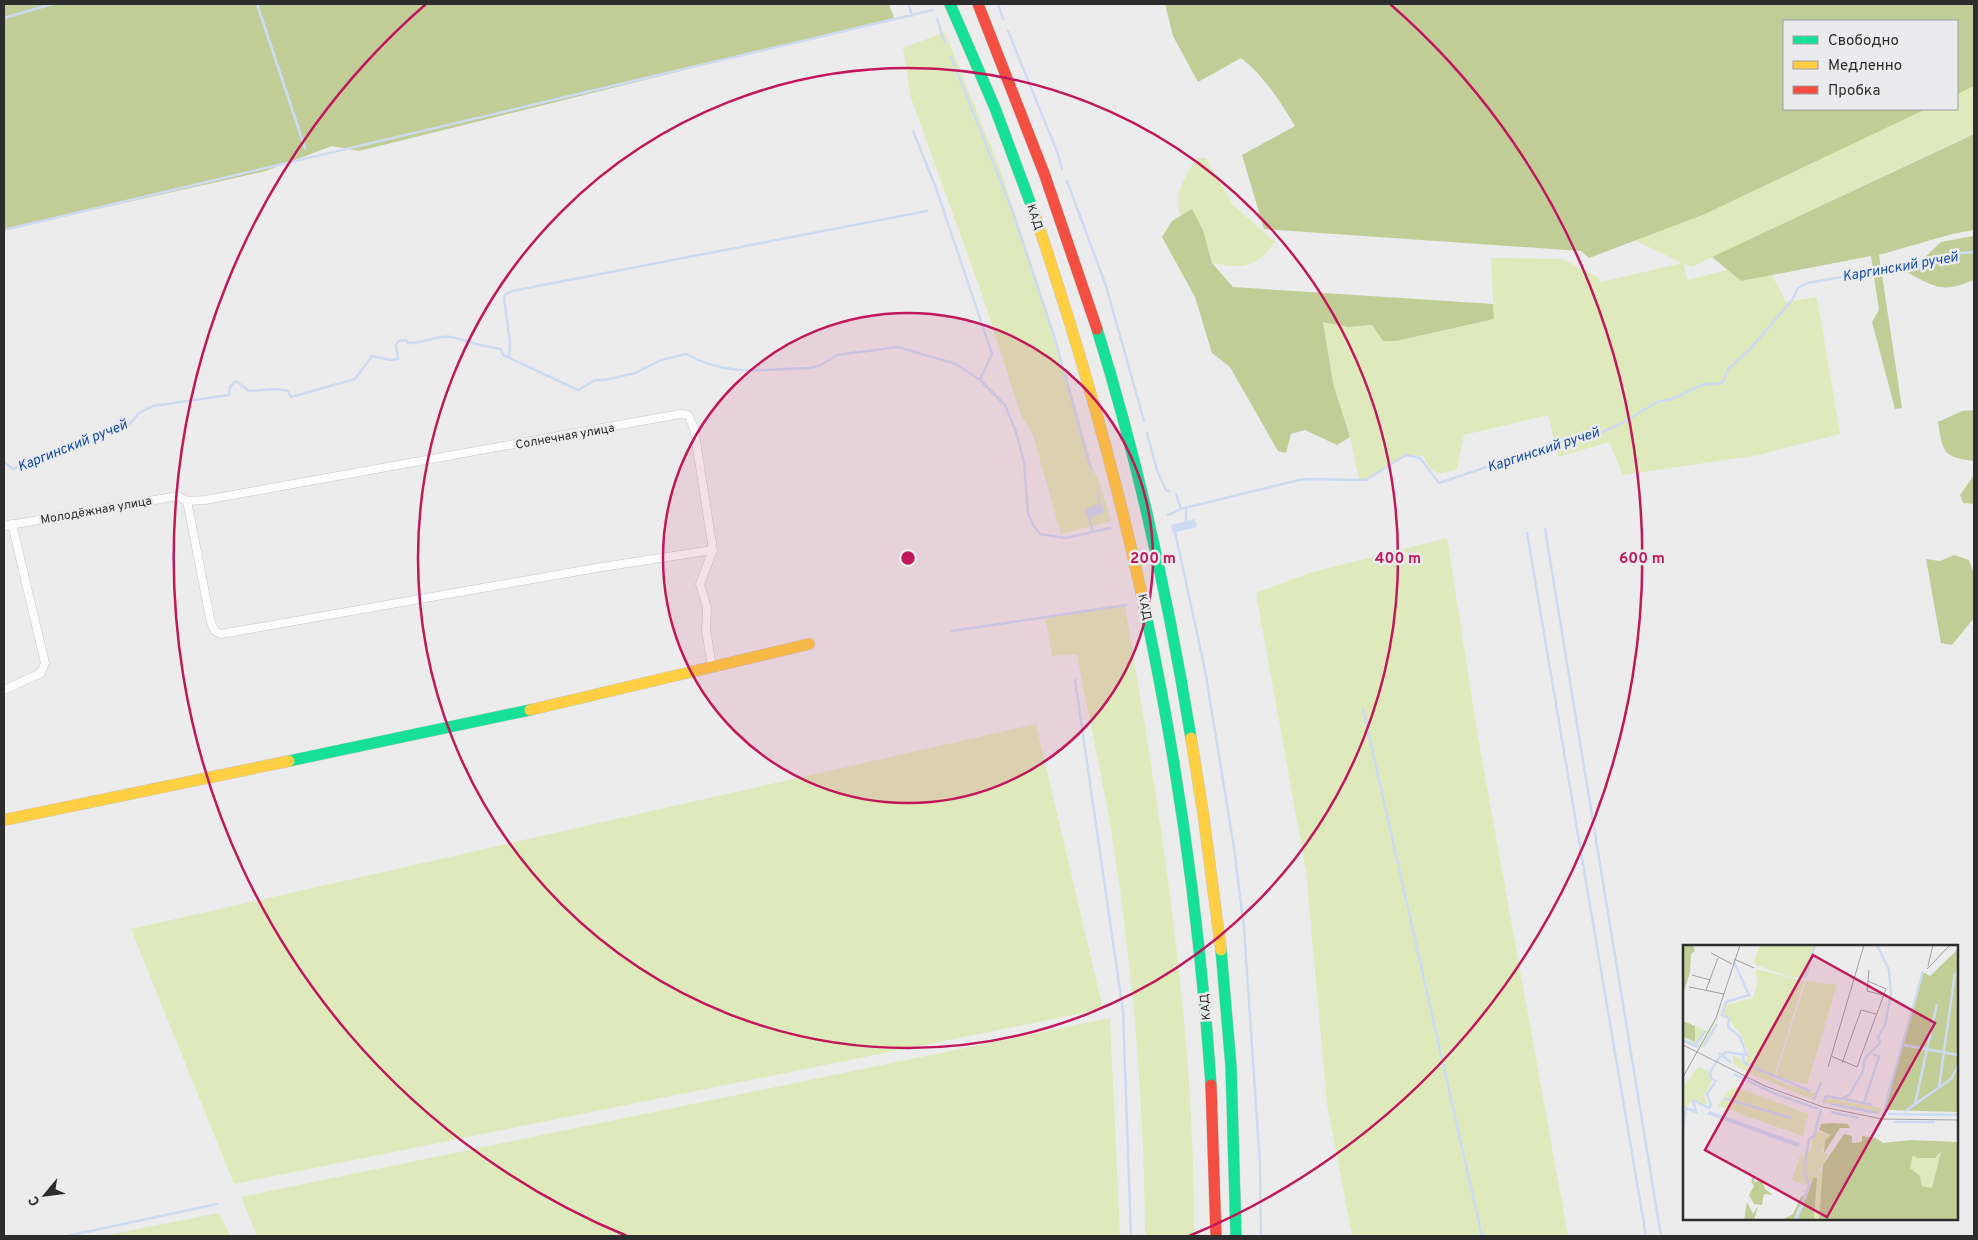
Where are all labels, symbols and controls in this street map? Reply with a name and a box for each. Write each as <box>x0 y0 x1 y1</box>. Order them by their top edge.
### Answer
legend <box>1783 20 1958 110</box>
text: Свободно <box>1828 32 1899 51</box>
text: Медленно <box>1828 57 1902 76</box>
text: Пробка <box>1828 82 1880 101</box>
street label: КАД <box>1022 202 1046 232</box>
water label: Каргинский ручей <box>1841 249 1960 286</box>
water label: Каргинский ручей <box>15 416 131 476</box>
street label: Солнечная улица <box>514 420 616 454</box>
water label: Каргинский ручей <box>1485 424 1603 477</box>
street label: Молодёжная улица <box>39 493 153 529</box>
centre of rings <box>899 549 917 567</box>
text: 200 m <box>1130 550 1176 569</box>
text: 400 m <box>1375 550 1421 569</box>
text: 600 m <box>1619 550 1665 569</box>
street label: КАД <box>1133 593 1155 622</box>
inset map <box>1683 945 1958 1220</box>
street label: КАД <box>1197 993 1215 1021</box>
north arrow <box>20 1170 70 1220</box>
text: С <box>25 1192 45 1209</box>

